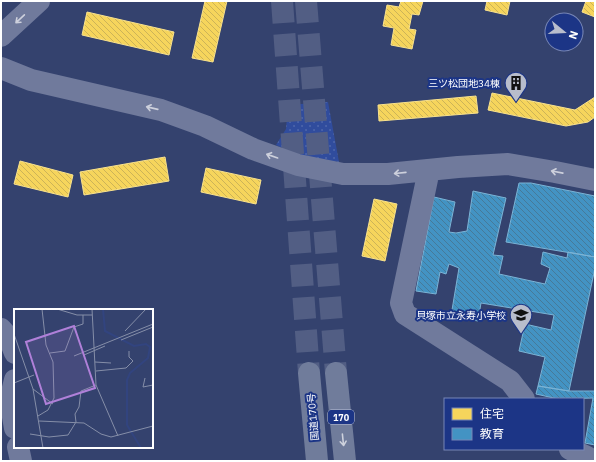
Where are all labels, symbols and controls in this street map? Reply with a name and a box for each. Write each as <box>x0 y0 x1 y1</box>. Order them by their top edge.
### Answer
north arrow <box>544 12 584 52</box>
one-way arrow <box>15 14 25 23</box>
text: N <box>566 29 581 41</box>
building icon: 三ツ松団地34棟 <box>503 70 529 103</box>
place label: 三ツ松団地34棟 <box>428 77 500 90</box>
one-way arrow <box>145 104 158 111</box>
one-way arrow <box>267 151 279 159</box>
one-way arrow <box>551 168 564 176</box>
one-way arrow <box>394 169 407 177</box>
school or university icon: 貝塚市立永寿小学校 <box>508 302 534 335</box>
inset map <box>14 309 153 448</box>
place label: 貝塚市立永寿小学校 <box>416 309 506 322</box>
street label: 国道170号 <box>304 393 322 441</box>
legend <box>444 398 584 450</box>
text: 住宅 <box>480 406 504 421</box>
road number: 170 <box>328 410 354 424</box>
text: 教育 <box>480 426 504 441</box>
one-way arrow <box>340 433 347 446</box>

